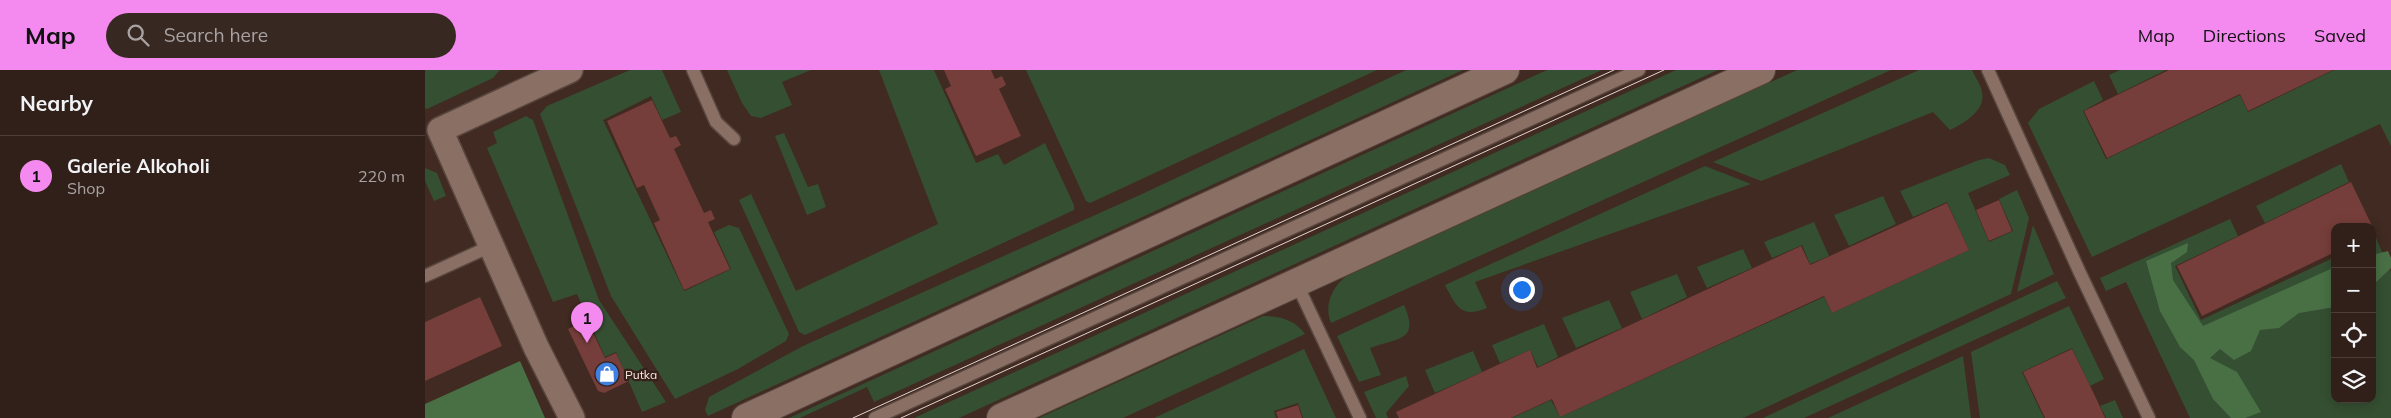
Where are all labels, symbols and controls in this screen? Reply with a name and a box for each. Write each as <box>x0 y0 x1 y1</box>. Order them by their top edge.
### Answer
search box <box>106 13 456 58</box>
text: Map <box>25 20 76 50</box>
icon: search <box>124 21 152 49</box>
text: Search here <box>164 23 268 47</box>
text: Map <box>2138 24 2175 47</box>
text: Directions <box>2203 24 2286 47</box>
text: Saved <box>2314 24 2366 47</box>
text: Nearby <box>20 90 93 116</box>
text: Galerie Alkoholi <box>67 154 210 178</box>
text: 1 <box>31 166 41 186</box>
text: 220 m <box>358 166 405 186</box>
text: Shop <box>67 178 105 198</box>
map controls <box>2331 223 2376 403</box>
button: + <box>2331 223 2376 268</box>
button: − <box>2331 268 2376 313</box>
your location <box>1509 277 1535 303</box>
pin: 1 <box>571 302 603 343</box>
button: locate <box>2331 313 2376 358</box>
button: layers <box>2331 358 2376 403</box>
shop icon: Putka <box>594 361 620 387</box>
place label: Putka <box>625 367 657 382</box>

